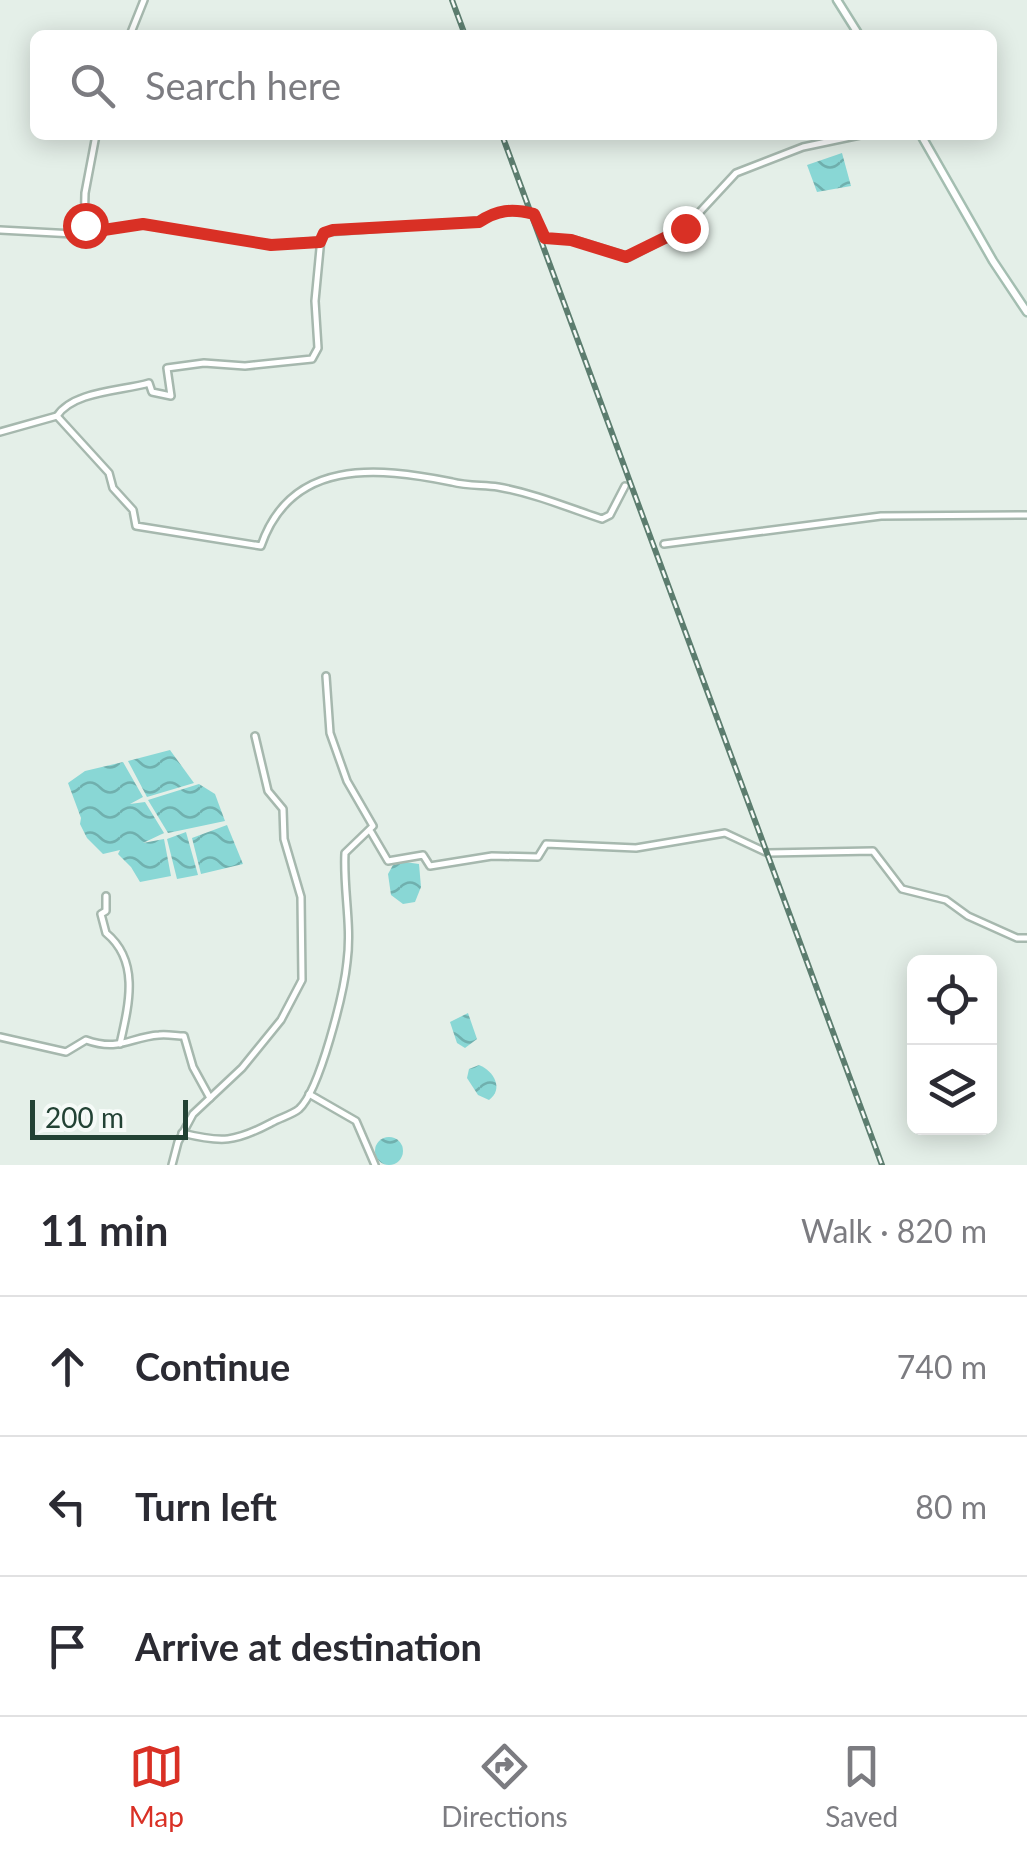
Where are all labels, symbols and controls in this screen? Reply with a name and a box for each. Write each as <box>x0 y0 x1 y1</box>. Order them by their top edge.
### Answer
search box <box>30 30 997 140</box>
icon: search <box>65 58 120 113</box>
text: Search here <box>145 62 341 108</box>
route start <box>63 203 109 249</box>
route end <box>663 206 709 252</box>
map controls <box>907 955 997 1135</box>
button: locate <box>907 955 997 1045</box>
button: layers <box>907 1045 997 1135</box>
scale bar <box>30 1095 188 1140</box>
text: 200 m <box>45 1100 124 1134</box>
text: 11 min <box>40 1205 168 1255</box>
text: Walk · 820 m <box>801 1211 987 1250</box>
icon: ahead <box>40 1339 95 1394</box>
text: Continue <box>135 1343 290 1389</box>
text: 740 m <box>897 1347 987 1386</box>
icon: left <box>40 1479 95 1534</box>
text: Turn left <box>135 1483 277 1529</box>
text: 80 m <box>915 1487 987 1526</box>
icon: arrive <box>40 1619 95 1674</box>
text: Arrive at destination <box>135 1623 482 1669</box>
tab: Map <box>129 1739 184 1833</box>
tab: Directions <box>441 1739 568 1833</box>
tab: Saved <box>825 1739 898 1833</box>

